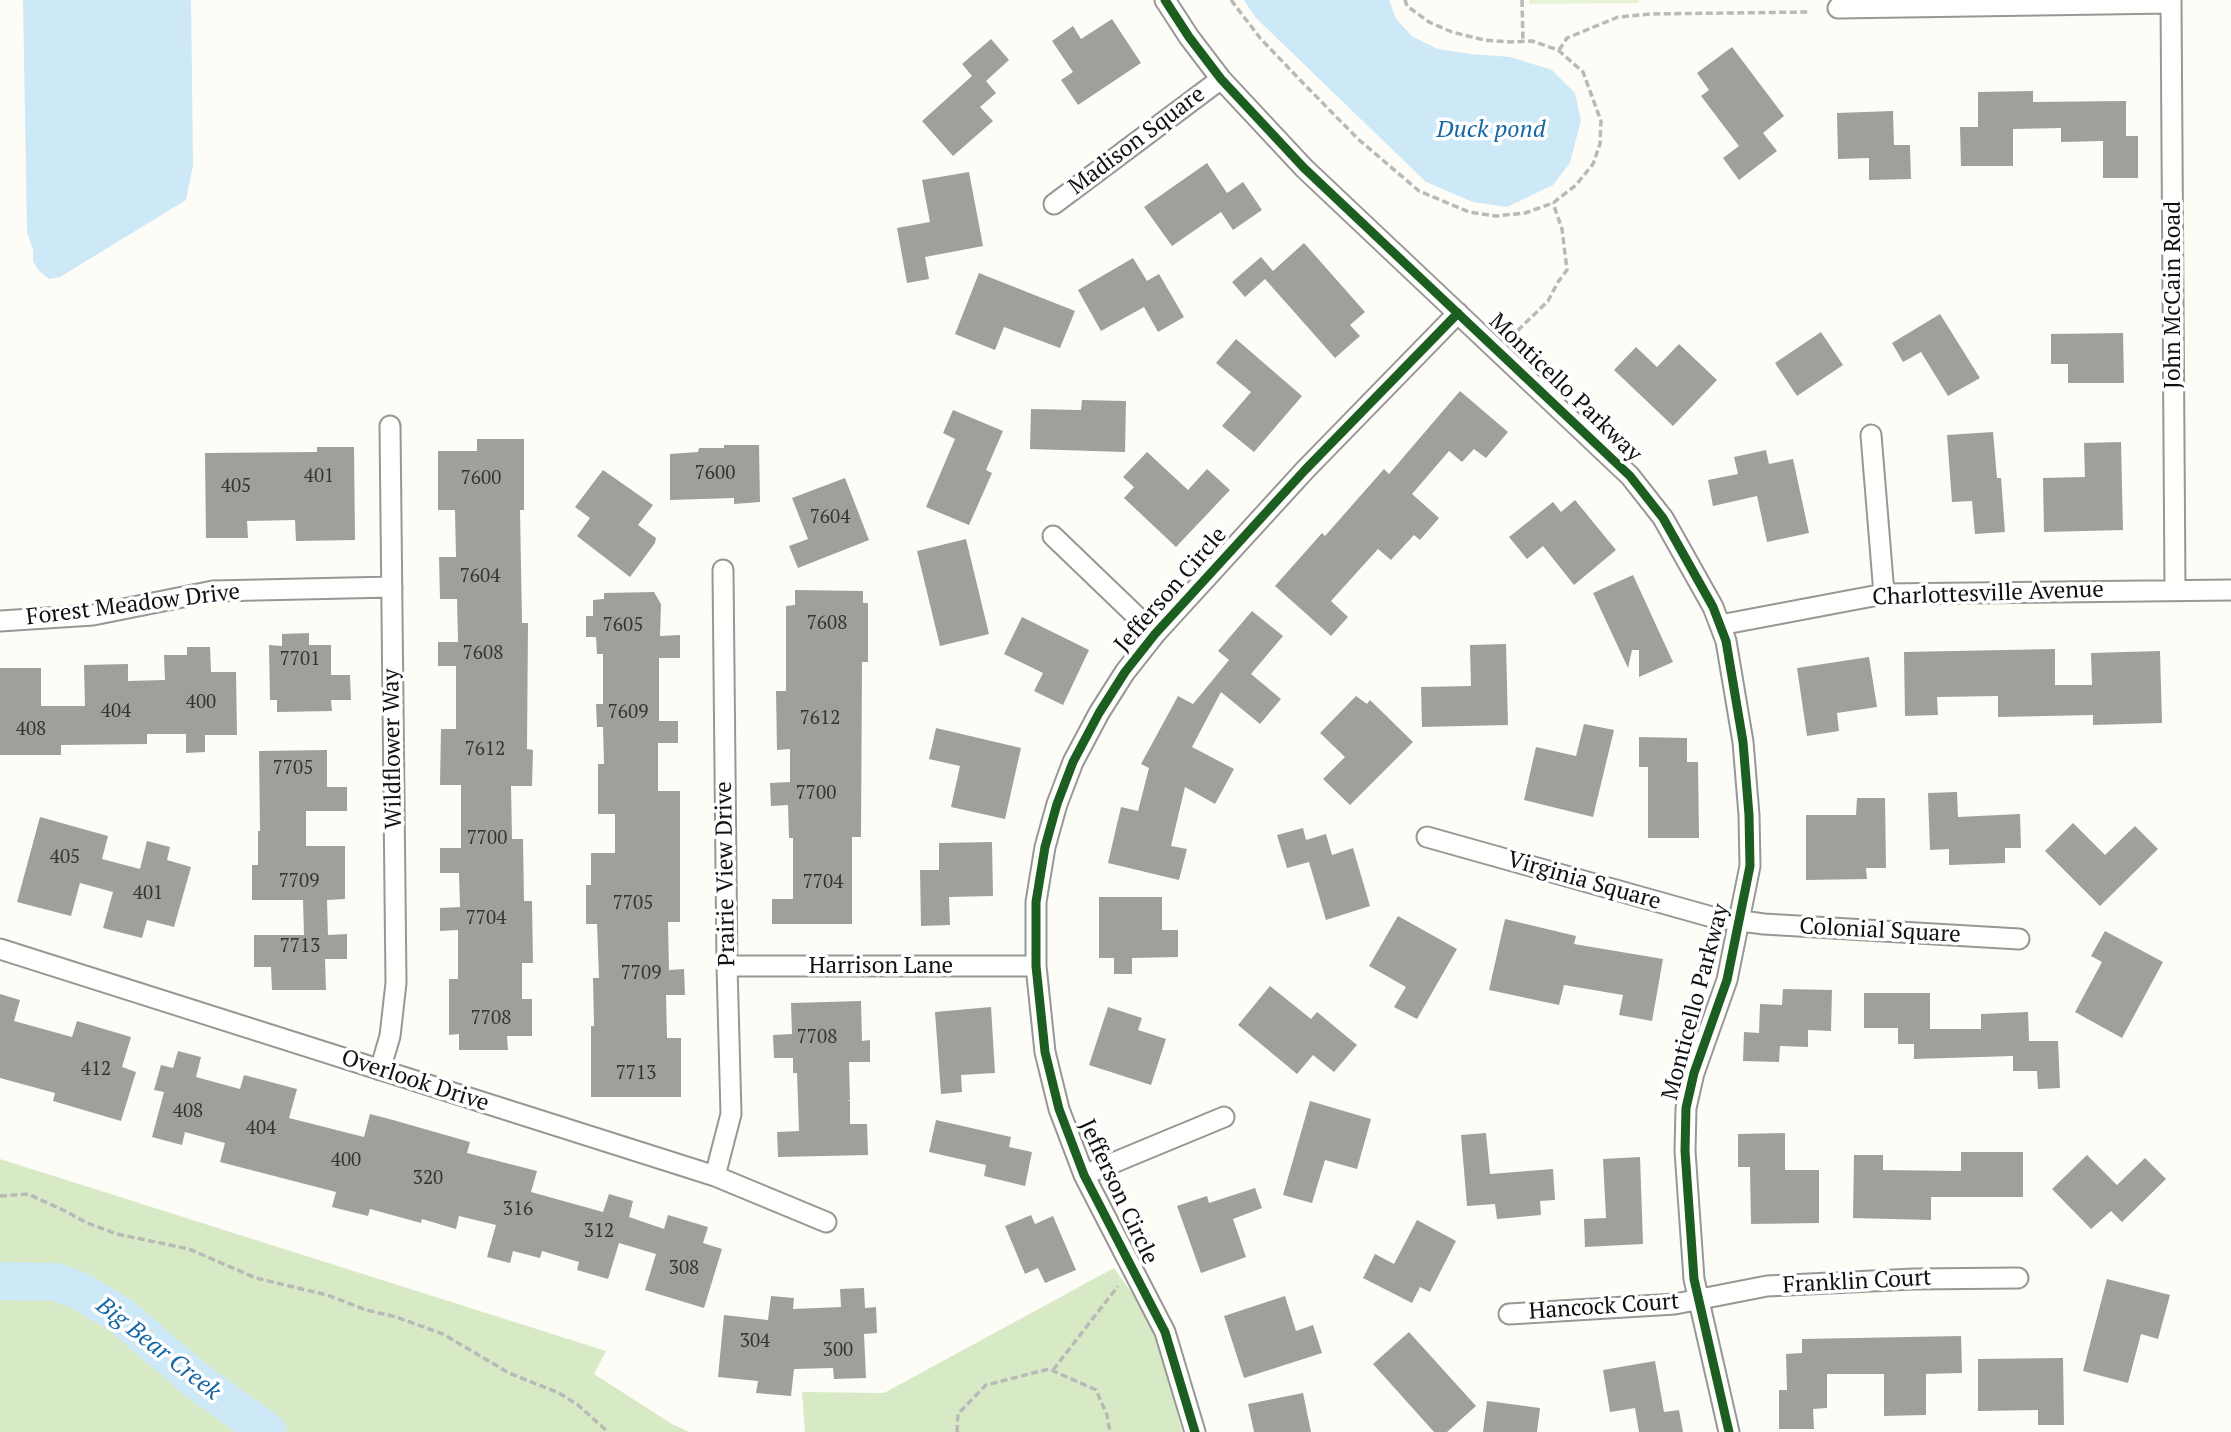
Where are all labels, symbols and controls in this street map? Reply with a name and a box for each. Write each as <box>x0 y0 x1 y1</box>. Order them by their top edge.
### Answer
street label: Madison Square <box>1063 81 1211 201</box>
water label: Duck pond <box>1436 116 1546 144</box>
street label: John McCain Road <box>2159 201 2187 389</box>
street label: Monticello Parkway <box>1483 308 1647 468</box>
house number: 7600 <box>695 463 735 485</box>
house number: 401 <box>304 466 334 488</box>
house number: 7600 <box>461 468 501 490</box>
house number: 405 <box>221 476 251 498</box>
house number: 7604 <box>810 507 850 529</box>
street label: Jefferson Circle <box>1109 522 1233 658</box>
house number: 7604 <box>460 566 500 588</box>
street label: Charlottesville Avenue <box>1872 576 2104 612</box>
street label: Forest Meadow Drive <box>25 578 241 632</box>
house number: 7608 <box>807 613 847 635</box>
house number: 7605 <box>603 615 643 637</box>
house number: 7608 <box>463 643 503 665</box>
house number: 7701 <box>280 649 320 671</box>
street label: Wildflower Way <box>378 669 408 829</box>
house number: 400 <box>186 692 216 714</box>
house number: 404 <box>101 701 131 723</box>
house number: 7609 <box>608 702 648 724</box>
house number: 7612 <box>800 708 840 730</box>
house number: 408 <box>16 719 46 741</box>
house number: 7612 <box>465 739 505 761</box>
house number: 7705 <box>273 758 313 780</box>
street label: Prairie View Drive <box>711 781 741 967</box>
house number: 7700 <box>796 783 836 805</box>
house number: 7700 <box>467 828 507 850</box>
street label: Virginia Square <box>1504 846 1664 916</box>
house number: 405 <box>50 847 80 869</box>
house number: 7709 <box>279 871 319 893</box>
house number: 7704 <box>803 872 843 894</box>
house number: 401 <box>133 883 163 905</box>
house number: 7705 <box>613 893 653 915</box>
street label: Monticello Parkway <box>1657 901 1735 1103</box>
house number: 7704 <box>466 908 506 930</box>
street label: Colonial Square <box>1799 913 1961 949</box>
house number: 7713 <box>280 936 320 958</box>
street label: Harrison Lane <box>809 952 953 980</box>
house number: 7709 <box>621 963 661 985</box>
house number: 7708 <box>471 1008 511 1030</box>
house number: 7708 <box>797 1027 837 1049</box>
street label: Overlook Drive <box>338 1044 492 1118</box>
house number: 412 <box>81 1059 111 1081</box>
house number: 7713 <box>616 1063 656 1085</box>
house number: 408 <box>173 1101 203 1123</box>
street label: Jefferson Circle <box>1072 1115 1164 1269</box>
house number: 404 <box>246 1118 276 1140</box>
house number: 400 <box>331 1150 361 1172</box>
house number: 320 <box>413 1168 443 1190</box>
house number: 316 <box>503 1199 533 1221</box>
house number: 312 <box>584 1221 614 1243</box>
house number: 308 <box>669 1258 699 1280</box>
street label: Franklin Court <box>1782 1264 1932 1300</box>
street label: Hancock Court <box>1528 1288 1680 1326</box>
water label: Big Bear Creek <box>90 1292 226 1406</box>
house number: 304 <box>740 1331 770 1353</box>
house number: 300 <box>823 1340 853 1362</box>

